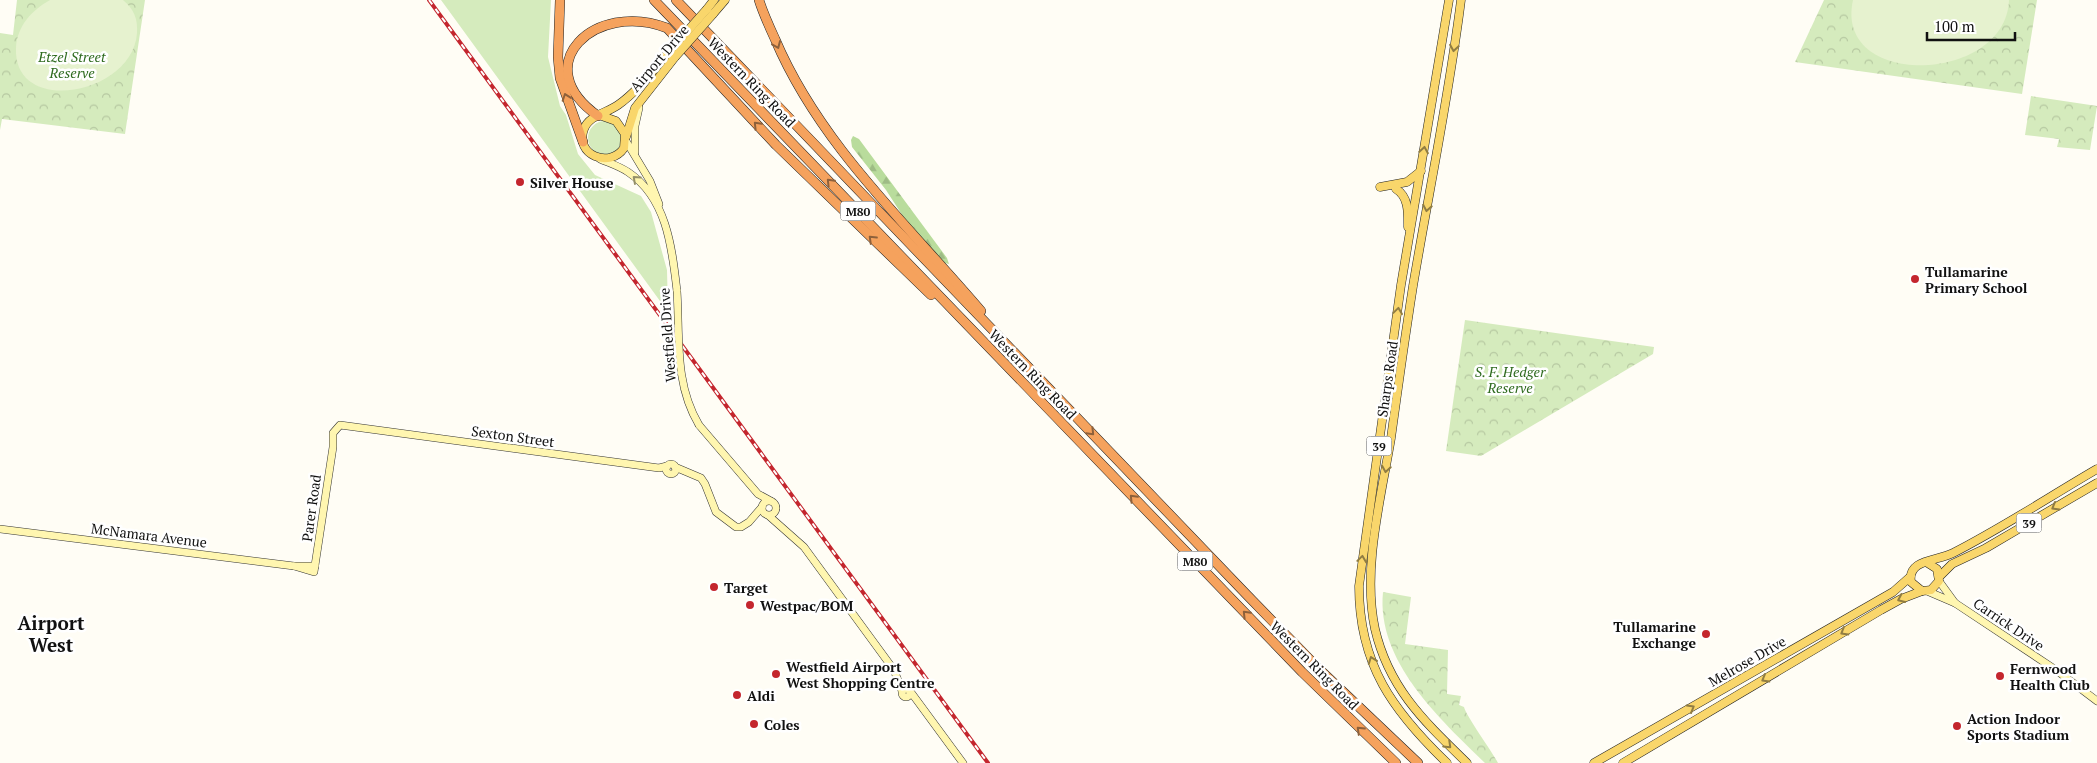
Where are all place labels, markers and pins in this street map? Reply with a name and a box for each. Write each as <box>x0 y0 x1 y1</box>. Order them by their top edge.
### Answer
place label: Silver House <box>530 173 614 192</box>
marker: Silver House <box>514 176 526 188</box>
place label: Tullamarine Primary School <box>1925 262 2028 297</box>
marker: Tullamarine Primary School <box>1909 273 1921 285</box>
place label: Target <box>724 578 768 597</box>
marker: Target <box>708 581 720 593</box>
place label: Westpac/BOM <box>760 596 853 615</box>
marker: Westpac/BOM <box>744 599 756 611</box>
place label: Tullamarine Exchange <box>1613 617 1696 652</box>
marker: Tullamarine Exchange <box>1700 628 1712 640</box>
place label: Westfield Airport West Shopping Centre <box>786 657 935 692</box>
place label: Fernwood Health Club <box>2010 659 2090 694</box>
marker: Westfield Airport West Shopping Centre <box>770 668 782 680</box>
marker: Fernwood Health Club <box>1994 670 2006 682</box>
place label: Aldi <box>747 686 775 705</box>
marker: Aldi <box>731 689 743 701</box>
place label: Action Indoor Sports Stadium <box>1967 709 2069 744</box>
place label: Coles <box>764 715 800 734</box>
marker: Coles <box>748 718 760 730</box>
marker: Action Indoor Sports Stadium <box>1951 720 1963 732</box>

